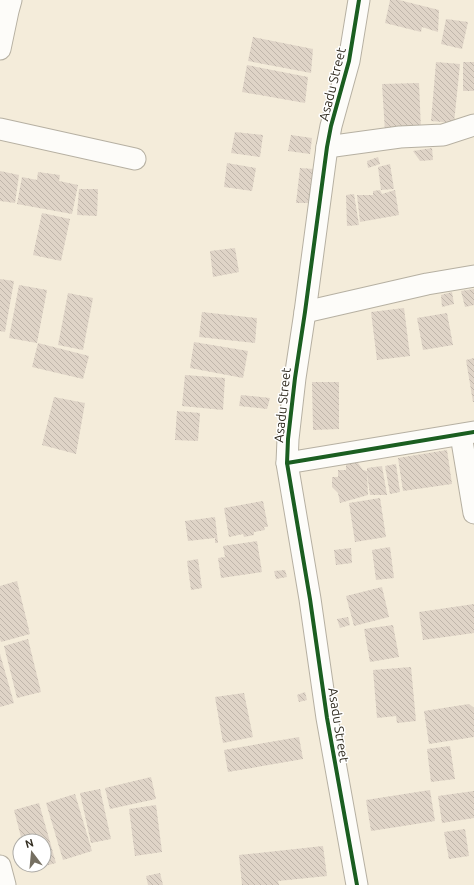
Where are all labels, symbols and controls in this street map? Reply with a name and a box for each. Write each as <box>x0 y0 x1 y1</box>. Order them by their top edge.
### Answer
street label: Asadu Street <box>316 46 348 122</box>
street label: Asadu Street <box>271 367 293 443</box>
street label: Asadu Street <box>326 687 352 763</box>
north arrow <box>12 833 52 873</box>
text: N <box>24 836 35 850</box>

